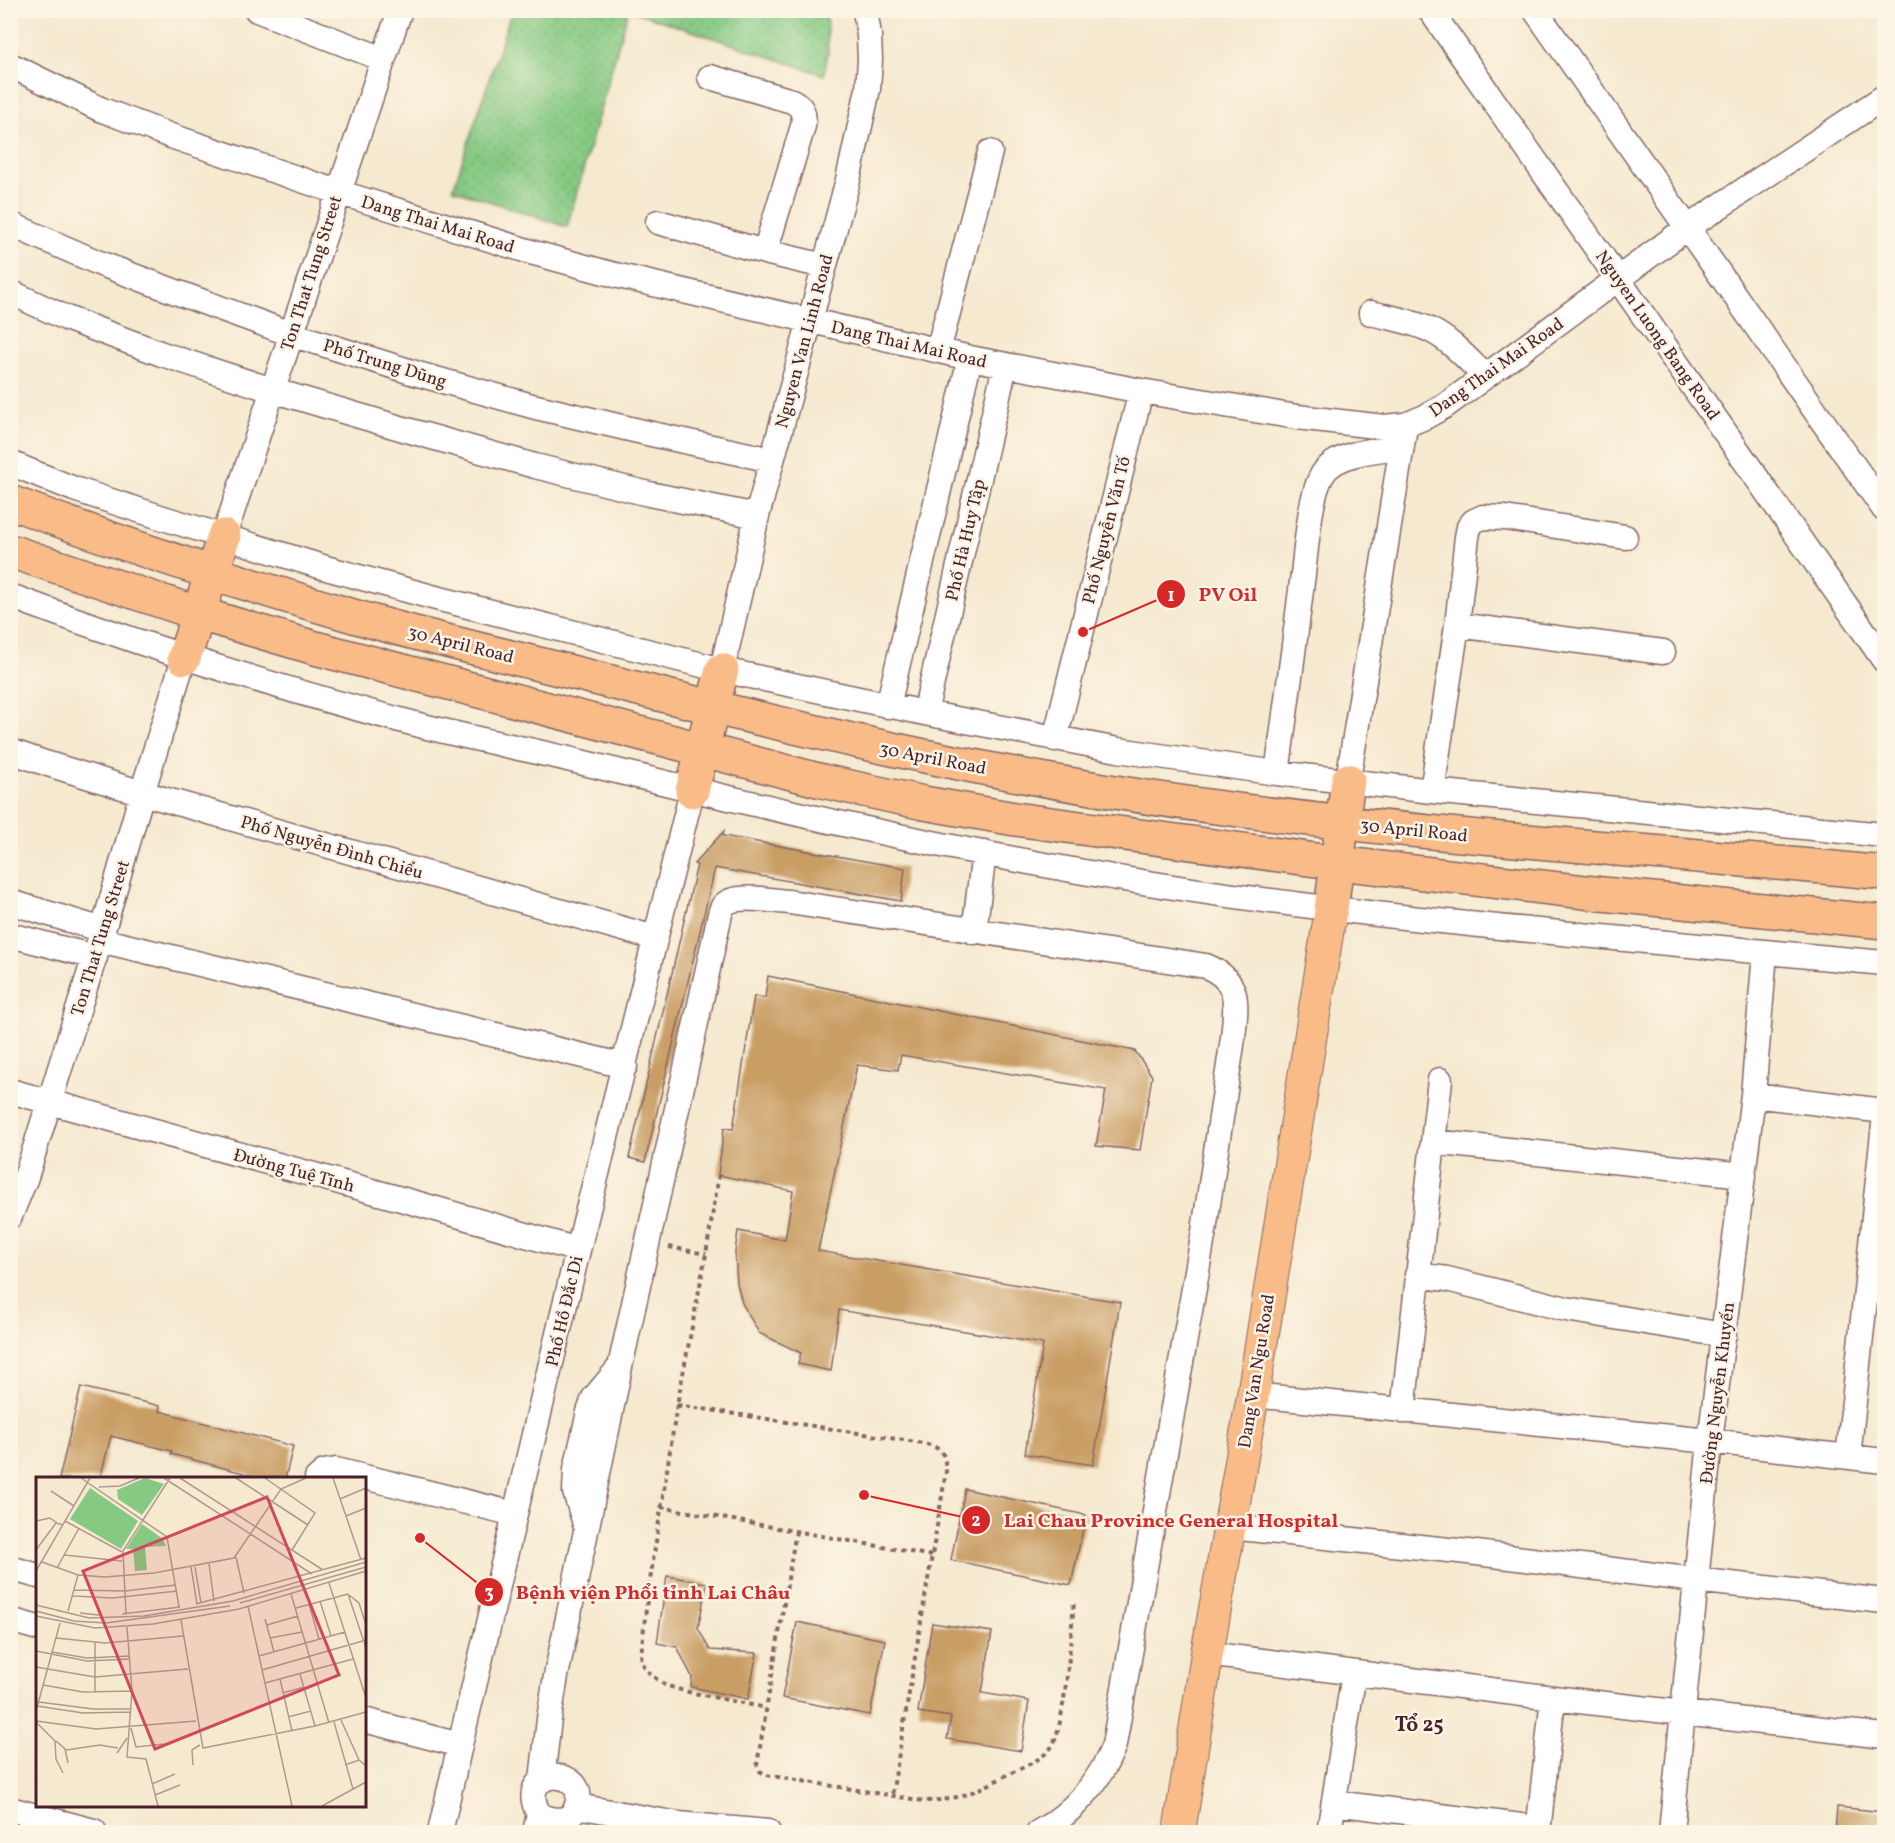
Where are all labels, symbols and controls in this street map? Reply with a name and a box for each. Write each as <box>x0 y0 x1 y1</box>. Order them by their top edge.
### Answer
street label: Dang Thai Mai Road <box>358 190 517 261</box>
street label: Ton That Tung Street <box>275 193 349 354</box>
street label: Nguyen Luong Bang Road <box>1589 246 1725 426</box>
street label: Nguyen Van Linh Road <box>770 252 841 431</box>
street label: Dang Thai Mai Road <box>1424 312 1569 424</box>
street label: Dang Thai Mai Road <box>828 315 989 376</box>
street label: Phố Trung Dũng <box>320 334 449 395</box>
street label: Phố Nguyễn Văn Tố <box>1077 453 1138 607</box>
street label: Phố Hà Huy Tập <box>940 477 993 604</box>
callout: PV Oil <box>1156 575 1269 613</box>
text: PV Oil <box>1199 582 1258 610</box>
text: 1 <box>1167 584 1175 609</box>
street label: 30 April Road <box>405 620 516 671</box>
street label: 30 April Road <box>877 737 988 782</box>
street label: Phố Nguyễn Đình Chiểu <box>237 810 426 887</box>
street label: 30 April Road <box>1359 813 1469 850</box>
street label: Ton That Tung Street <box>66 857 137 1020</box>
street label: Đường Tuệ Tĩnh <box>230 1143 357 1200</box>
street label: Phố Hồ Đắc Di <box>541 1253 590 1369</box>
street label: Dang Van Ngu Road <box>1233 1292 1282 1450</box>
street label: Đường Nguyễn Khuyến <box>1695 1300 1742 1486</box>
inset map <box>36 1477 366 1807</box>
callout: Lai Chau Province General Hospital <box>961 1501 1350 1539</box>
text: Lai Chau Province General Hospital <box>1004 1508 1339 1536</box>
text: 2 <box>971 1509 981 1534</box>
callout: Bệnh viện Phổi tỉnh Lai Châu <box>474 1573 803 1611</box>
text: Bệnh viện Phổi tỉnh Lai Châu <box>516 1580 790 1608</box>
text: 3 <box>484 1581 494 1606</box>
district label: Tổ 25 <box>1394 1711 1444 1740</box>

